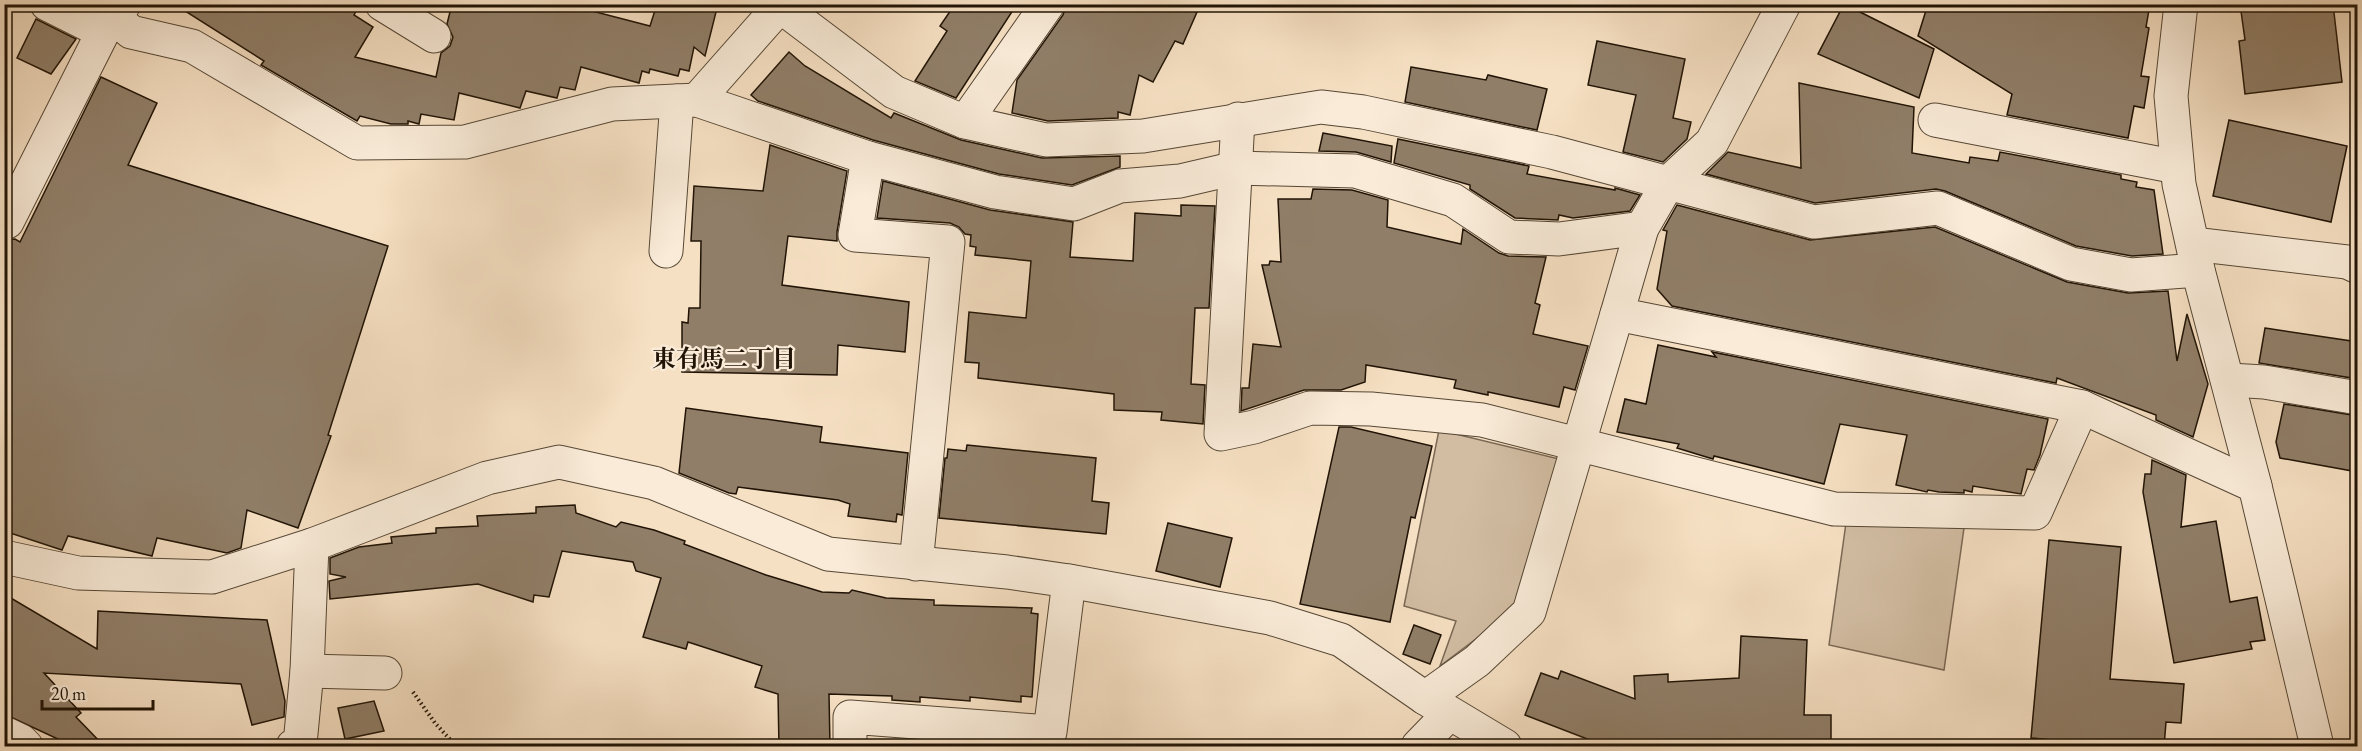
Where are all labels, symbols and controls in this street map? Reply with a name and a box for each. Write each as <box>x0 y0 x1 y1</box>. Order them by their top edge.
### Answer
district label: 東有馬二丁目 <box>652 343 796 374</box>
scale bar <box>42 673 153 711</box>
text: 20 m <box>51 682 86 705</box>

